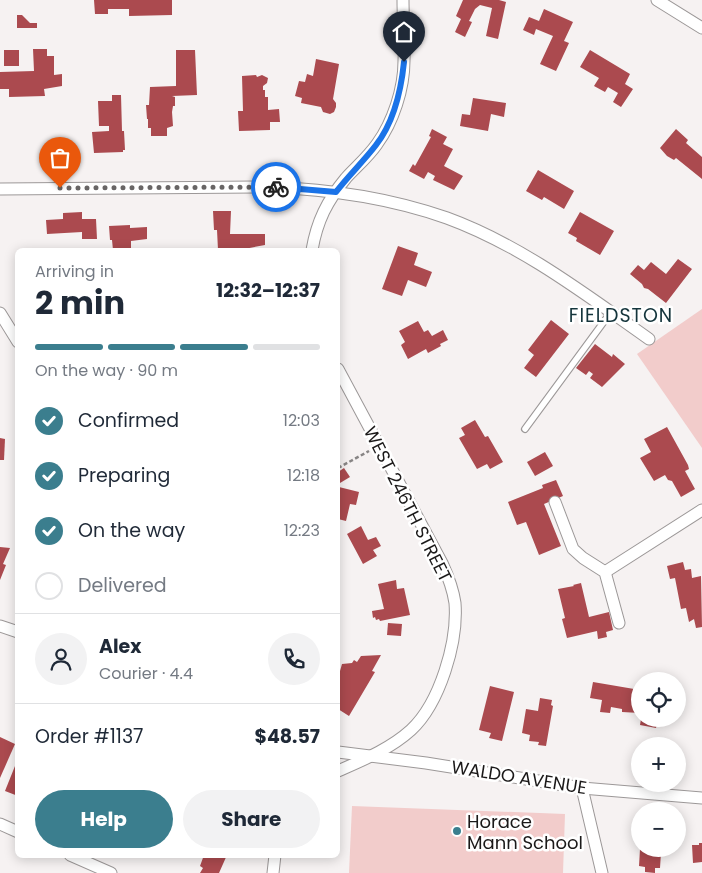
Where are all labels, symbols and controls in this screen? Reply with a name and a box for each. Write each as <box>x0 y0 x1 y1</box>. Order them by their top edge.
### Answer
pin <box>383 11 425 62</box>
icon: home <box>390 18 418 46</box>
pin <box>39 137 81 188</box>
icon: bag <box>46 144 74 172</box>
courier <box>251 162 301 212</box>
icon: bike <box>262 173 290 201</box>
text: Arriving in <box>35 260 114 283</box>
text: 12:32–12:37 <box>216 277 320 304</box>
text: 2 min <box>35 280 125 325</box>
district label: FIELDSTON <box>569 302 673 329</box>
text: On the way · 90 m <box>35 359 178 382</box>
icon: check <box>35 407 63 435</box>
text: Confirmed <box>78 407 179 434</box>
text: 12:03 <box>283 409 320 432</box>
street label: WEST 246TH STREET <box>358 422 458 586</box>
icon: check <box>35 462 63 490</box>
text: Preparing <box>78 462 170 489</box>
text: 12:18 <box>287 464 320 487</box>
icon: check <box>35 517 63 545</box>
text: On the way <box>78 517 185 544</box>
text: 12:23 <box>284 519 320 542</box>
text: Delivered <box>78 572 167 599</box>
button: person <box>35 633 87 685</box>
text: Alex <box>99 633 141 660</box>
button: phone <box>268 633 320 685</box>
text: Courier · 4.4 <box>99 662 193 685</box>
map controls <box>631 672 686 857</box>
button: locate <box>631 672 686 727</box>
text: Order #1137 <box>35 723 144 750</box>
text: $48.57 <box>254 723 320 750</box>
button: + <box>631 737 686 792</box>
street label: WALDO AVENUE <box>450 754 588 800</box>
button: Help <box>35 790 173 848</box>
button: Share <box>183 790 320 848</box>
button: − <box>631 802 686 857</box>
place label: Horace Mann School <box>467 809 583 855</box>
marker: Horace Mann School <box>451 825 463 837</box>

